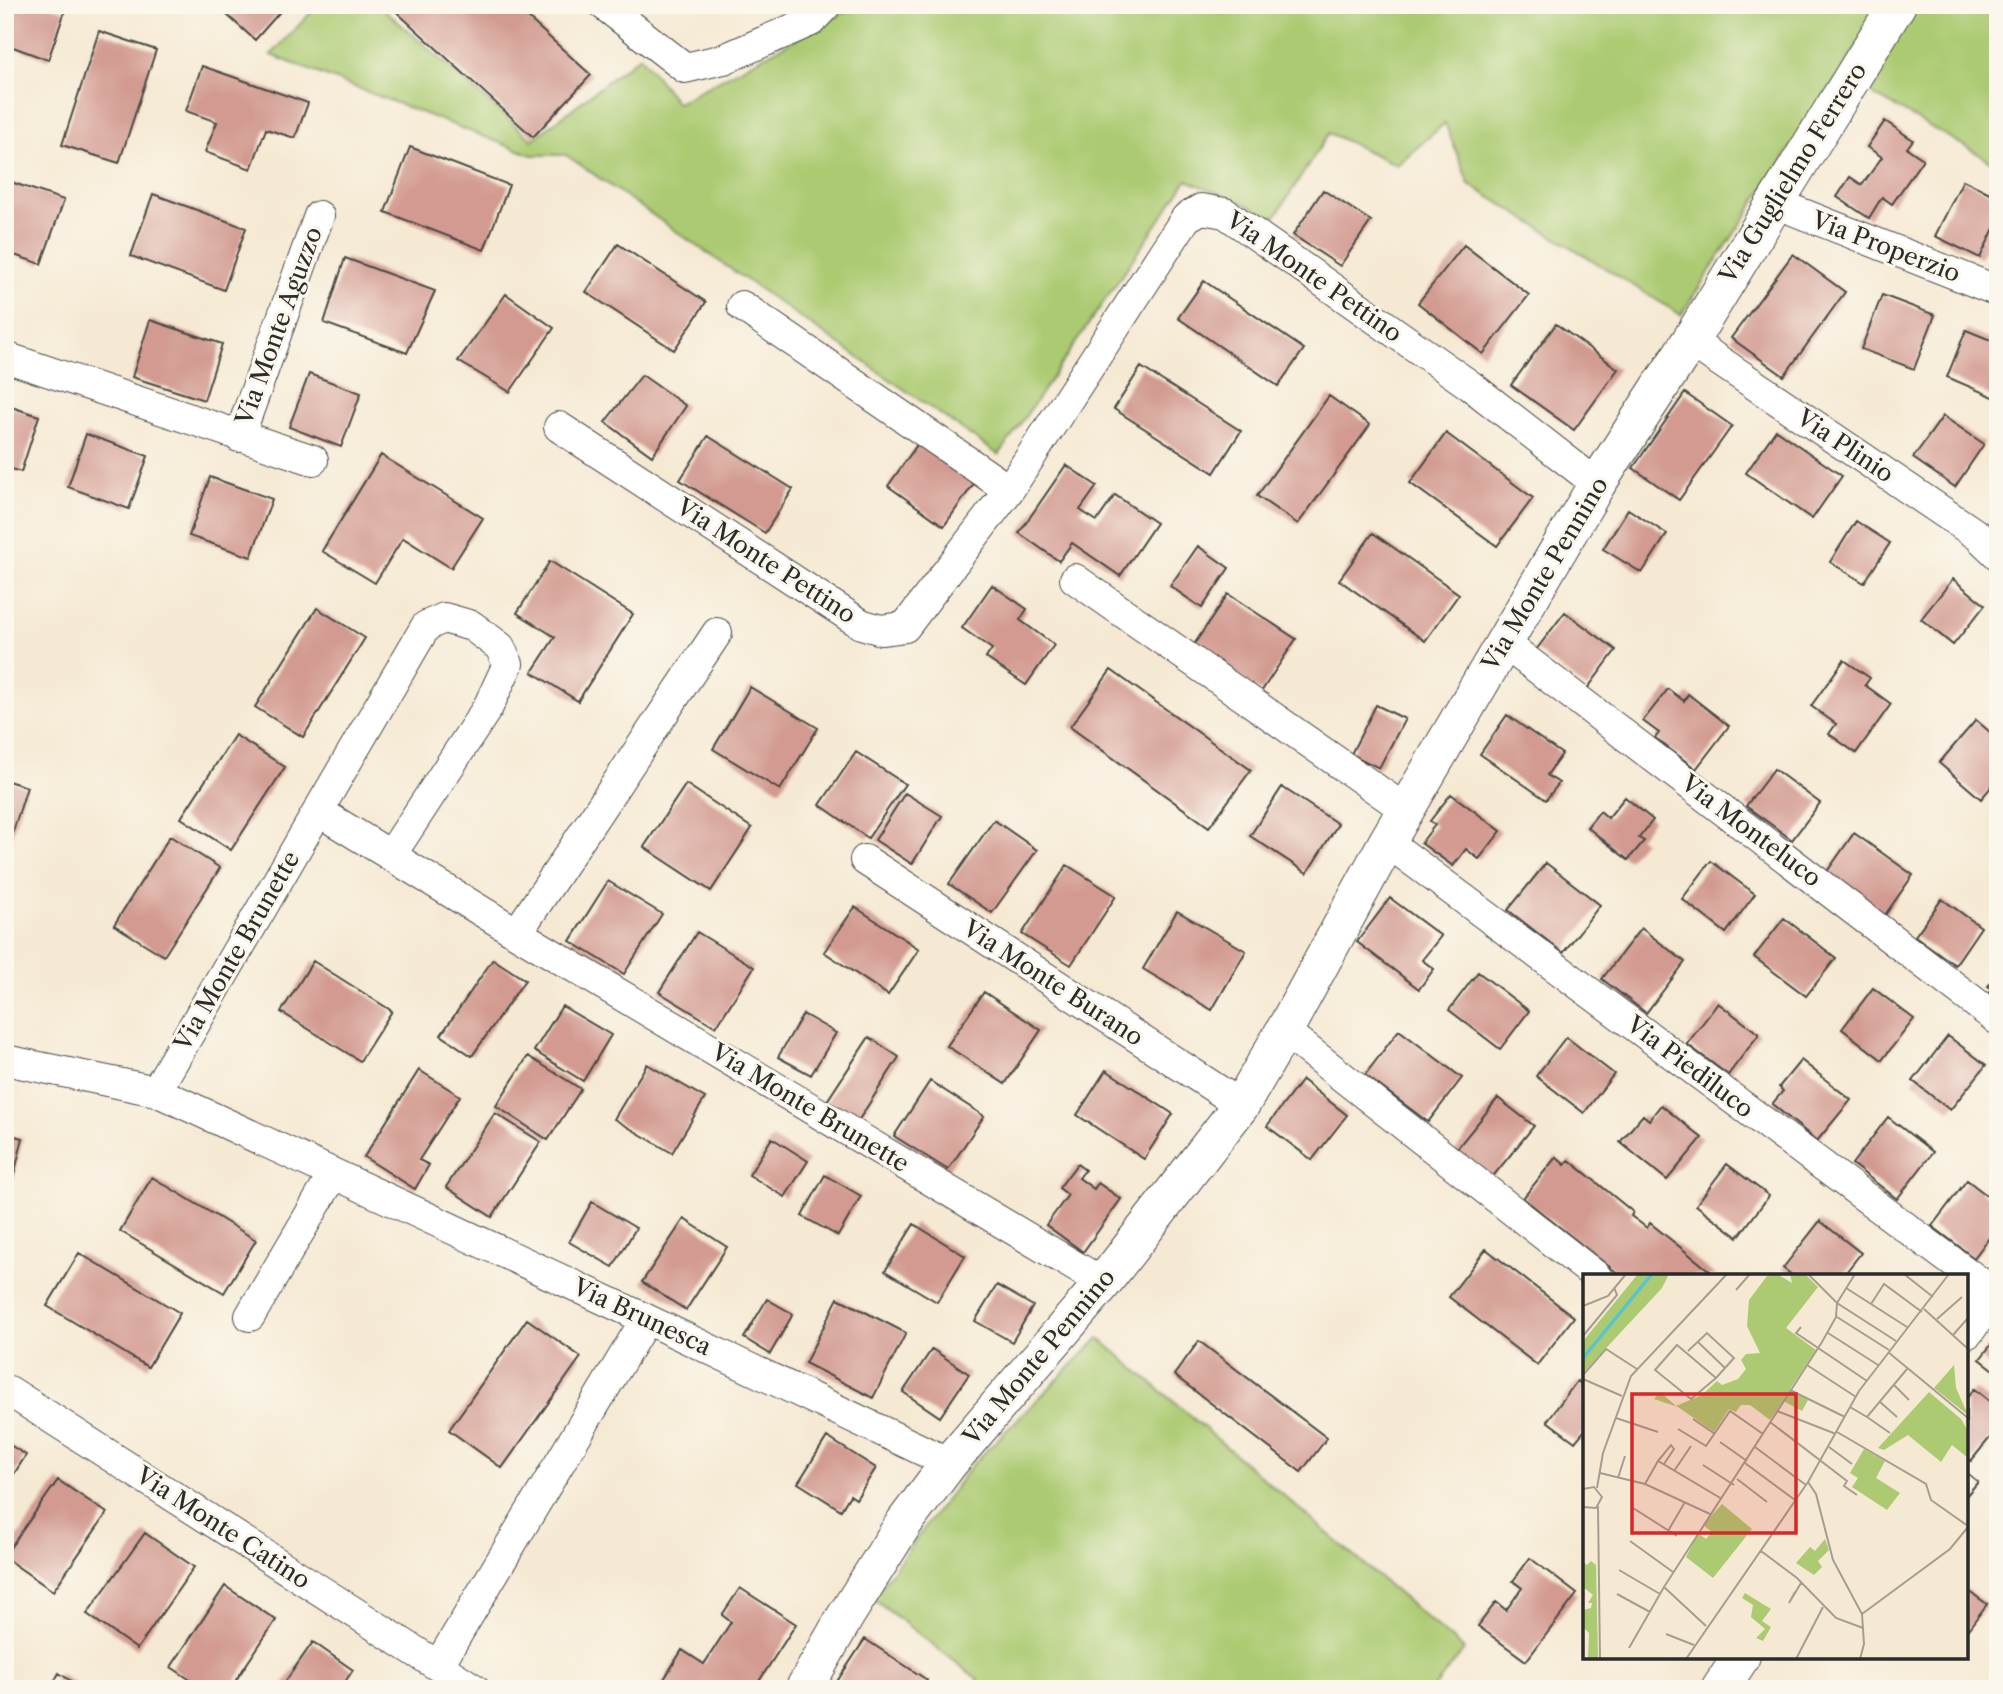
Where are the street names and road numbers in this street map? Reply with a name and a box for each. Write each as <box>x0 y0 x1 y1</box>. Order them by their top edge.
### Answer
street label: Via Guglielmo Ferrero <box>1712 57 1872 289</box>
street label: Via Monte Pettino <box>1220 205 1408 348</box>
street label: Via Properzio <box>1807 205 1964 288</box>
street label: Via Monte Aguzzo <box>229 223 328 430</box>
street label: Via Plinio <box>1790 402 1899 489</box>
street label: Via Monte Pennino <box>1475 472 1614 677</box>
street label: Via Monte Pettino <box>670 491 861 629</box>
street label: Via Monteluco <box>1675 768 1827 893</box>
street label: Via Monte Brunette <box>167 846 306 1057</box>
street label: Via Monte Burano <box>957 913 1149 1052</box>
street label: Via Piediluco <box>1620 1009 1759 1124</box>
street label: Via Monte Brunette <box>705 1037 914 1178</box>
street label: Via Monte Pennino <box>956 1263 1121 1451</box>
street label: Via Brunesca <box>568 1271 716 1361</box>
street label: Via Monte Catino <box>130 1460 316 1595</box>

